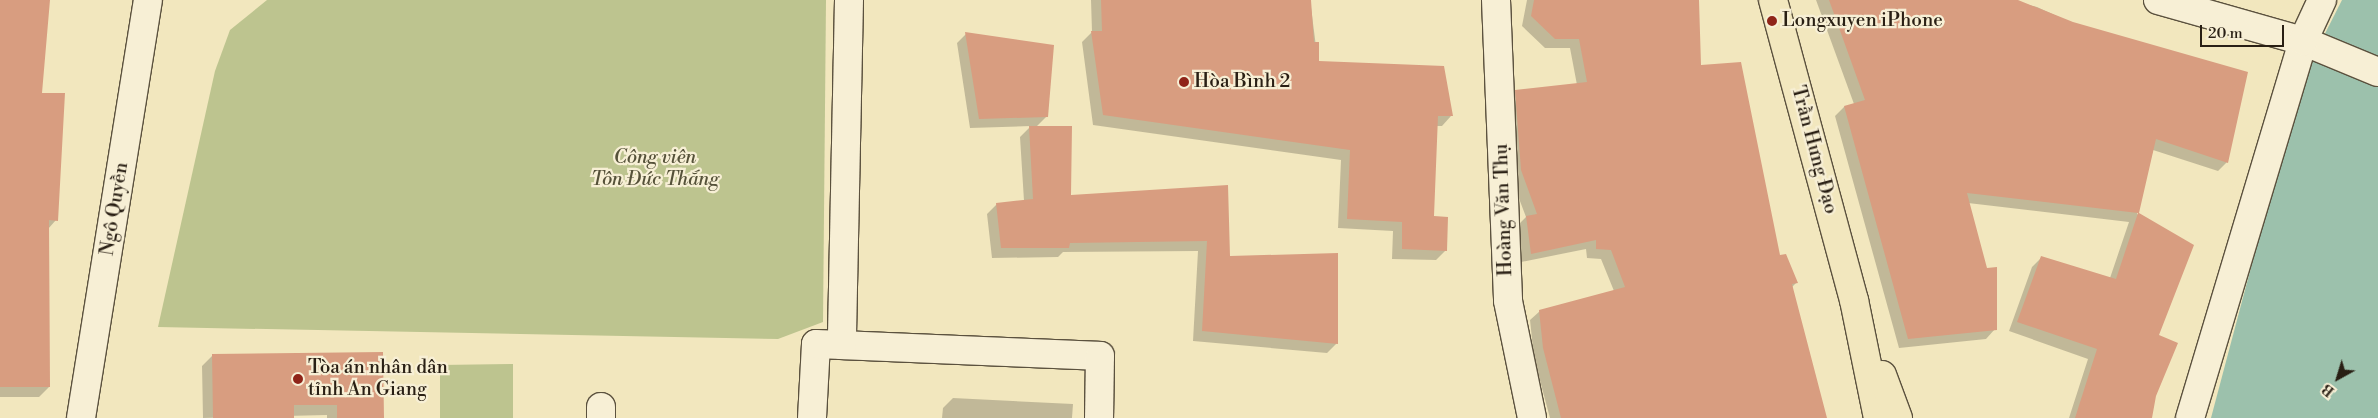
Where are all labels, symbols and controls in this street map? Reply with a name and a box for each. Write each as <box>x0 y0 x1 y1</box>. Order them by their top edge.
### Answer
place label: Longxuyen iPhone <box>1782 10 1943 32</box>
marker: Longxuyen iPhone <box>1766 15 1778 27</box>
scale bar <box>2203 15 2287 47</box>
text: 20 m <box>2208 24 2243 43</box>
place label: Hòa Bình 2 <box>1194 71 1290 93</box>
marker: Hòa Bình 2 <box>1178 76 1190 88</box>
street label: Trần Hưng Đạo <box>1786 83 1842 217</box>
street label: Hoàng Văn Thụ <box>1490 143 1518 277</box>
park label: Công viên Tôn Đức Thắng <box>591 147 719 191</box>
street label: Ngô Quyền <box>96 161 134 257</box>
north arrow <box>2313 353 2363 403</box>
place label: Tòa án nhân dân tỉnh An Giang <box>308 357 448 401</box>
marker: Tòa án nhân dân tỉnh An Giang <box>292 373 304 385</box>
text: B <box>2319 379 2338 400</box>

